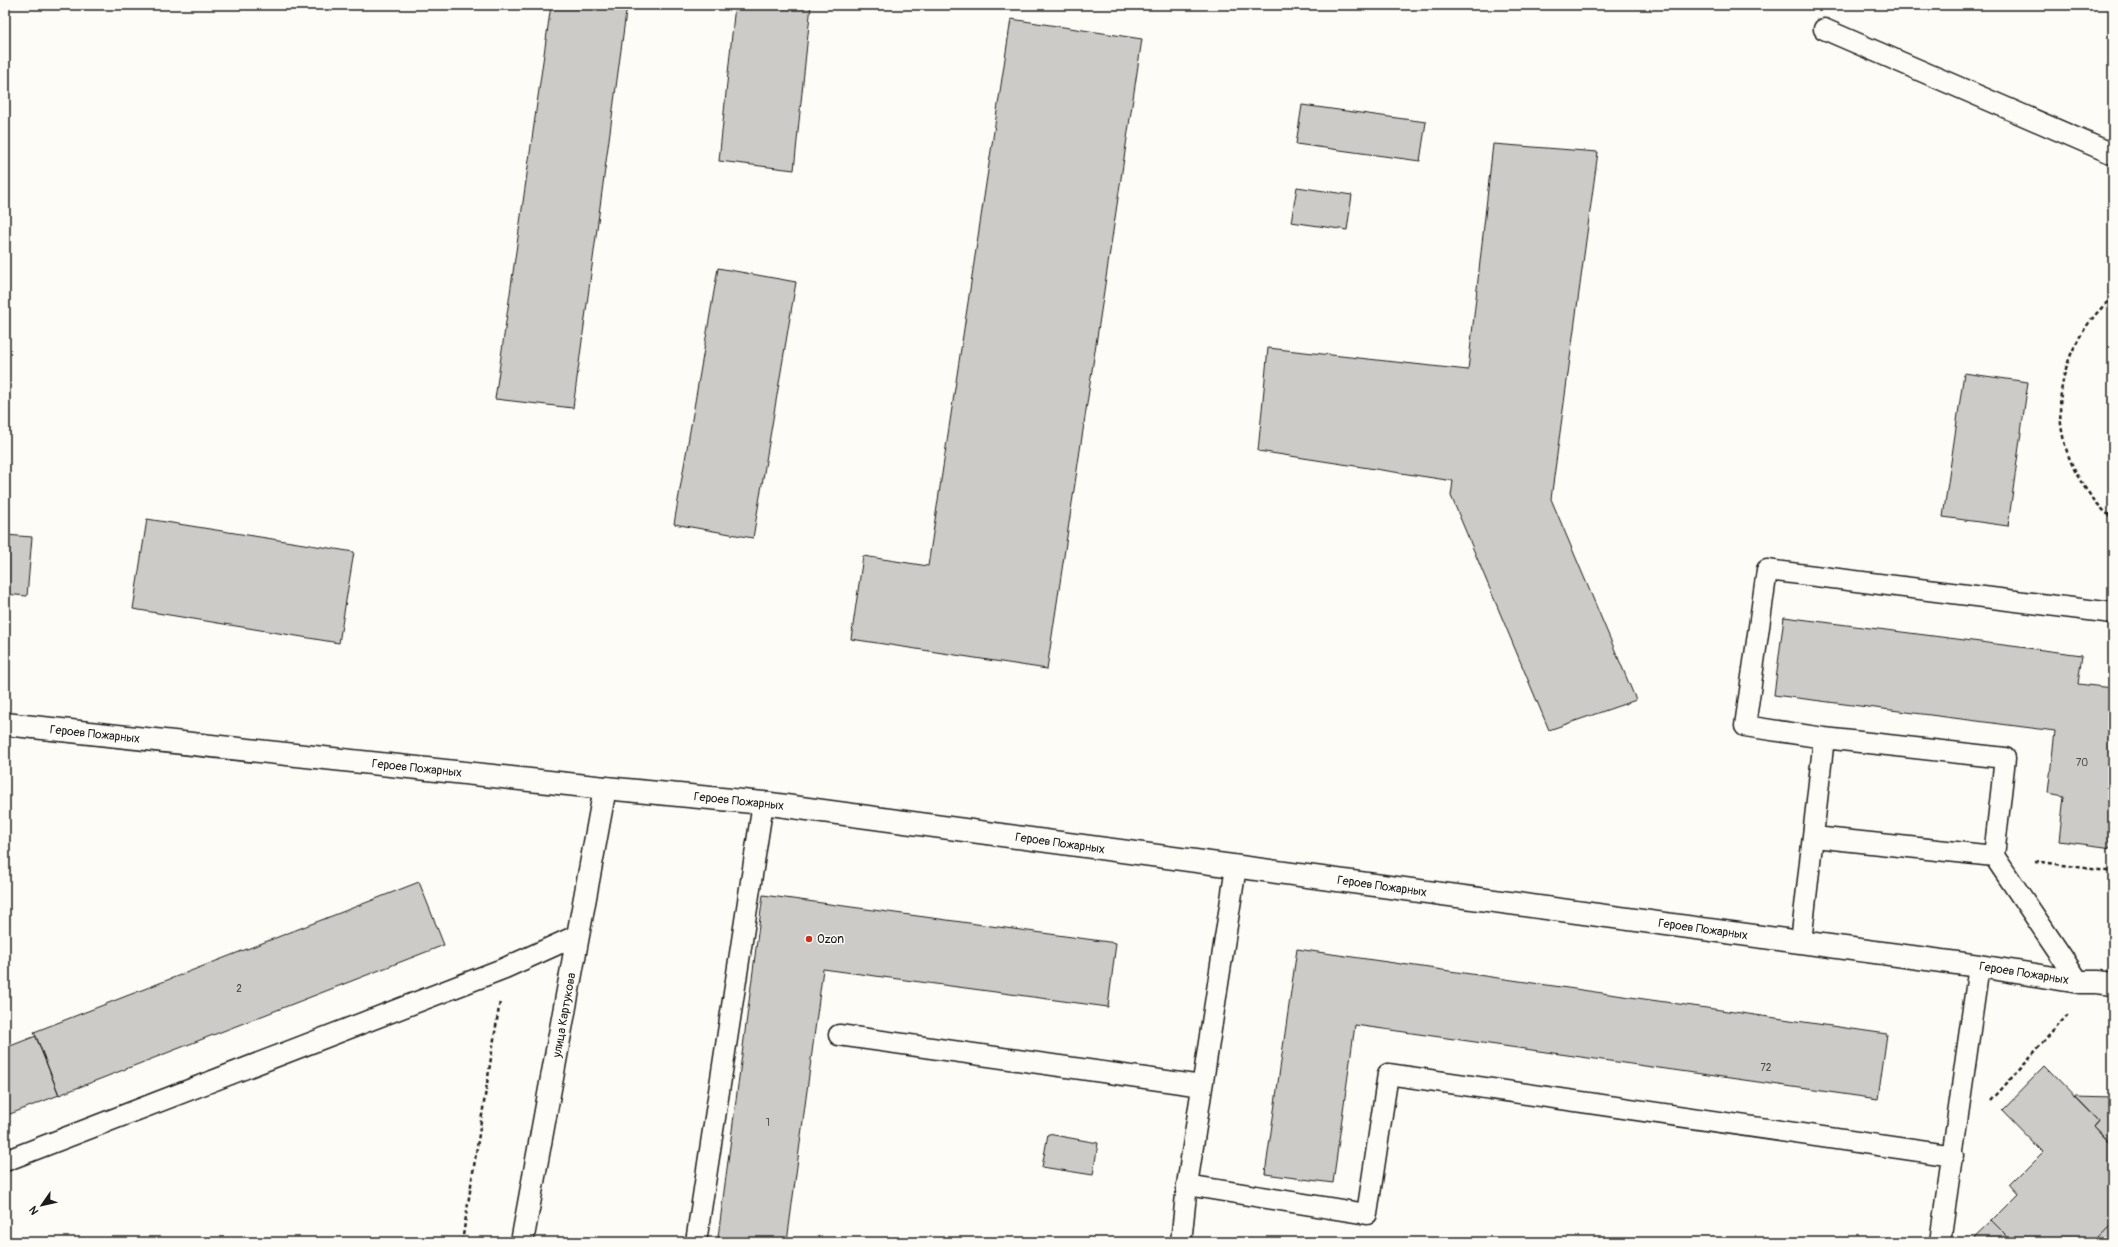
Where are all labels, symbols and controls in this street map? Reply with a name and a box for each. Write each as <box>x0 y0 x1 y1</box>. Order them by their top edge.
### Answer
street label: Героев Пожарных <box>49 722 141 747</box>
street label: Героев Пожарных <box>371 756 463 781</box>
house number: 70 <box>2076 757 2088 769</box>
street label: Героев Пожарных <box>693 789 785 814</box>
street label: Героев Пожарных <box>1014 830 1106 857</box>
street label: Героев Пожарных <box>1336 873 1428 900</box>
street label: Героев Пожарных <box>1657 916 1749 943</box>
place label: Ozon <box>817 932 844 947</box>
marker: Ozon <box>804 934 814 944</box>
street label: Героев Пожарных <box>1978 959 2070 988</box>
street label: улица Картукова <box>549 971 579 1060</box>
house number: 2 <box>236 983 242 995</box>
house number: 72 <box>1761 1062 1772 1074</box>
house number: 1 <box>766 1117 770 1129</box>
north arrow <box>22 1185 62 1225</box>
text: N <box>26 1203 42 1217</box>

